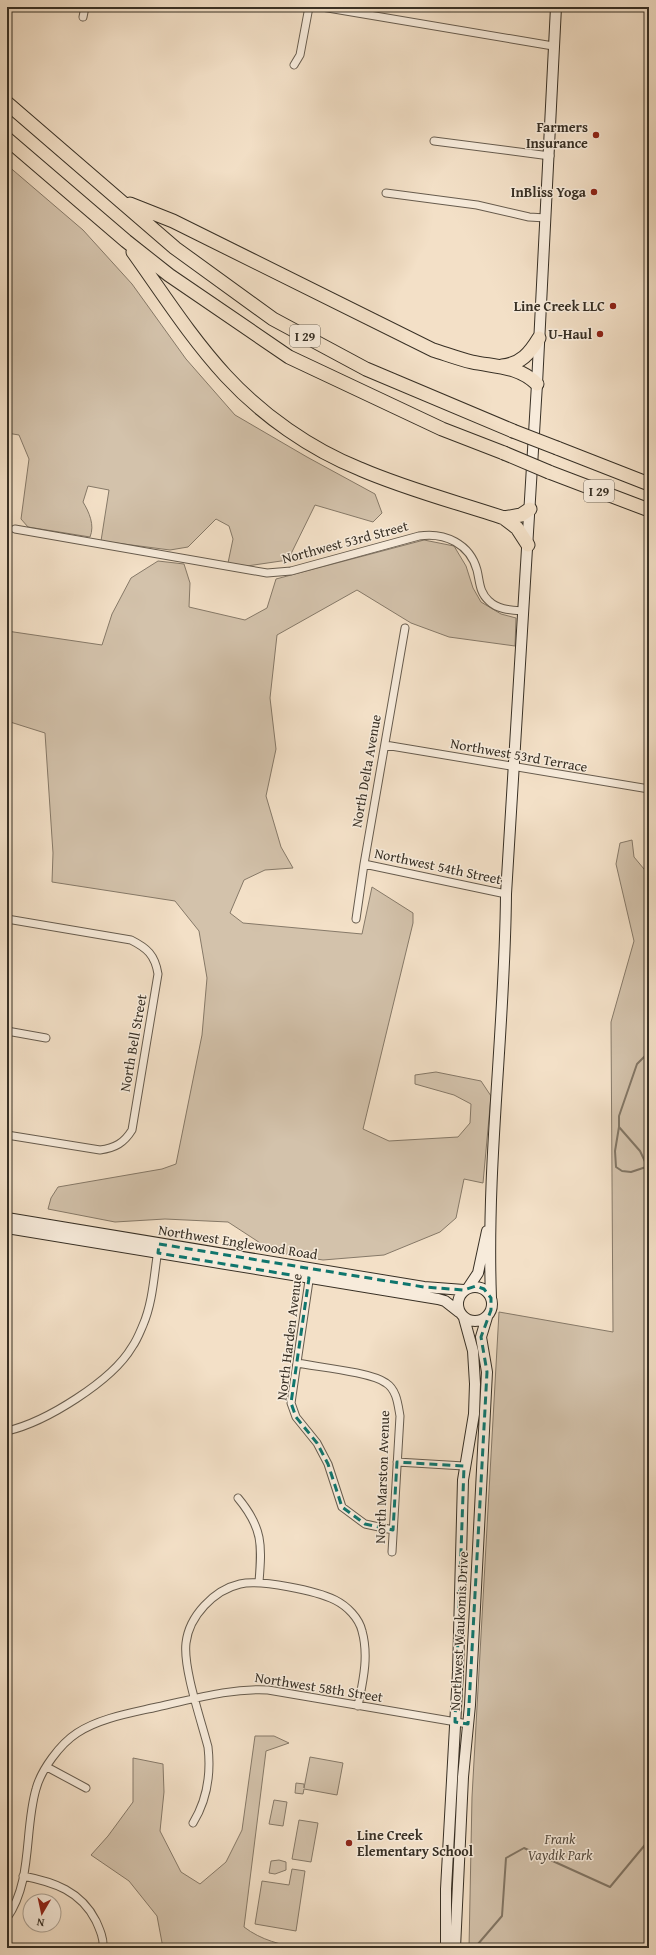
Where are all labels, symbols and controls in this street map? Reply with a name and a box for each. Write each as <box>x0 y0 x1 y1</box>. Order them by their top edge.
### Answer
place label: Farmers Insurance <box>526 117 588 153</box>
marker: Farmers Insurance <box>591 130 601 140</box>
place label: InBliss Yoga <box>511 182 587 202</box>
marker: InBliss Yoga <box>589 187 599 197</box>
place label: Line Creek LLC <box>514 296 605 316</box>
marker: Line Creek LLC <box>608 301 618 311</box>
place label: U-Haul <box>548 324 593 344</box>
road number: I 29 <box>290 325 320 347</box>
marker: U-Haul <box>595 329 605 339</box>
road number: I 29 <box>584 480 614 502</box>
street label: Northwest 53rd Street <box>280 516 410 568</box>
street label: North Delta Avenue <box>346 712 386 829</box>
street label: Northwest 53rd Terrace <box>449 733 590 777</box>
street label: Northwest 54th Street <box>373 843 503 889</box>
street label: North Bell Street <box>115 993 151 1093</box>
street label: Northwest Englewood Road <box>157 1220 320 1265</box>
street label: North Harden Avenue <box>271 1272 307 1401</box>
street label: North Marston Avenue <box>370 1410 394 1544</box>
street label: Northwest Waukomis Drive <box>445 1550 473 1711</box>
street label: Northwest 58th Street <box>253 1667 385 1707</box>
place label: Line Creek Elementary School <box>357 1825 474 1861</box>
park label: Frank Vaydik Park <box>527 1829 593 1865</box>
marker: Line Creek Elementary School <box>344 1838 354 1848</box>
north arrow <box>22 1893 62 1933</box>
text: N <box>35 1914 45 1931</box>

